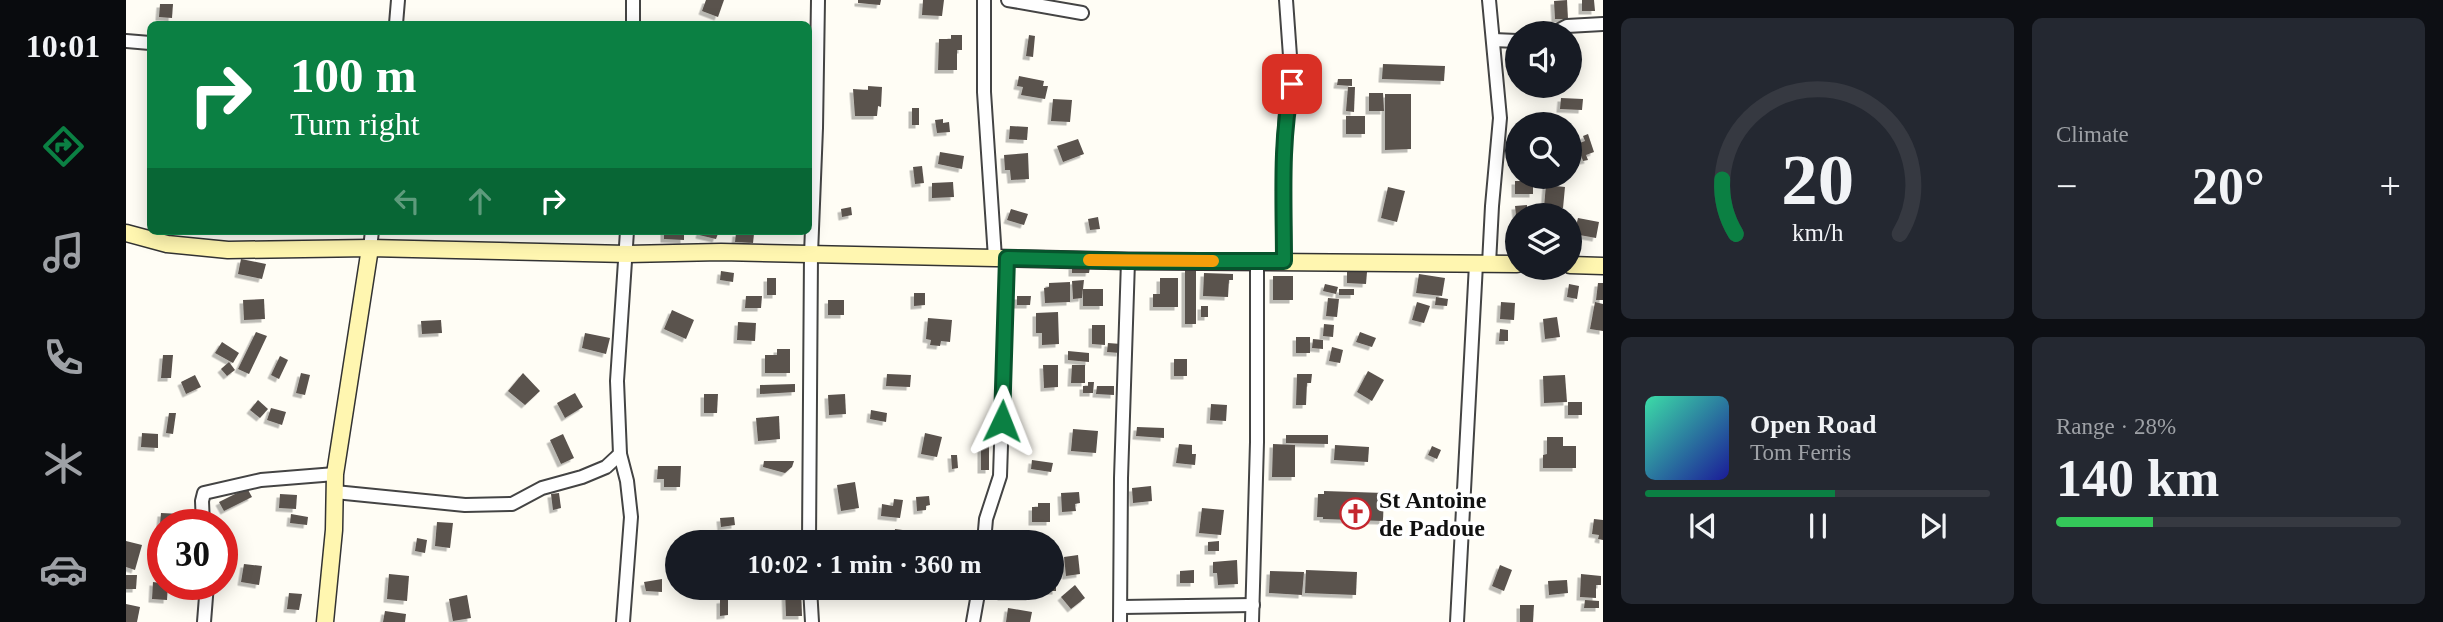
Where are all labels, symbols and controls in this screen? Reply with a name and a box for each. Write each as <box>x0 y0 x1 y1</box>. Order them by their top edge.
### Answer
map controls <box>1505 21 1582 280</box>
button: sound <box>1505 21 1582 98</box>
text: 10:01 <box>26 28 100 64</box>
text: 100 m <box>290 48 417 103</box>
icon: right <box>175 49 266 140</box>
pin <box>1262 54 1322 114</box>
icon: arrive <box>1273 65 1311 103</box>
text: Turn right <box>290 106 420 142</box>
button: search <box>1505 112 1582 189</box>
icon: directions <box>39 122 88 171</box>
text: Climate <box>2056 122 2129 147</box>
text: 20 <box>1781 140 1854 221</box>
text: 20° <box>2192 158 2265 215</box>
text: − <box>2056 165 2077 207</box>
text: + <box>2380 165 2401 207</box>
icon: left <box>388 182 426 220</box>
icon: ahead <box>461 182 499 220</box>
icon: right <box>534 182 572 220</box>
button: layers <box>1505 203 1582 280</box>
text: km/h <box>1792 219 1844 246</box>
icon: music <box>39 228 88 277</box>
icon: phone <box>39 333 88 382</box>
position arrow <box>965 384 1039 458</box>
text: Open Road <box>1750 410 1876 439</box>
text: Range · 28% <box>2056 414 2176 439</box>
icon: climate <box>39 439 88 488</box>
text: Tom Ferris <box>1750 440 1851 465</box>
text: 140 km <box>2056 450 2219 507</box>
place label: St Antoine de Padoue <box>1379 487 1487 541</box>
church icon: St Antoine de Padoue <box>1339 497 1373 531</box>
icon: previous <box>1684 507 1722 545</box>
icon: pause <box>1799 507 1837 545</box>
icon: next <box>1914 507 1952 545</box>
speed limit sign: 30 <box>147 509 238 600</box>
icon: car <box>39 545 88 594</box>
text: 10:02 · 1 min · 360 m <box>748 550 982 579</box>

